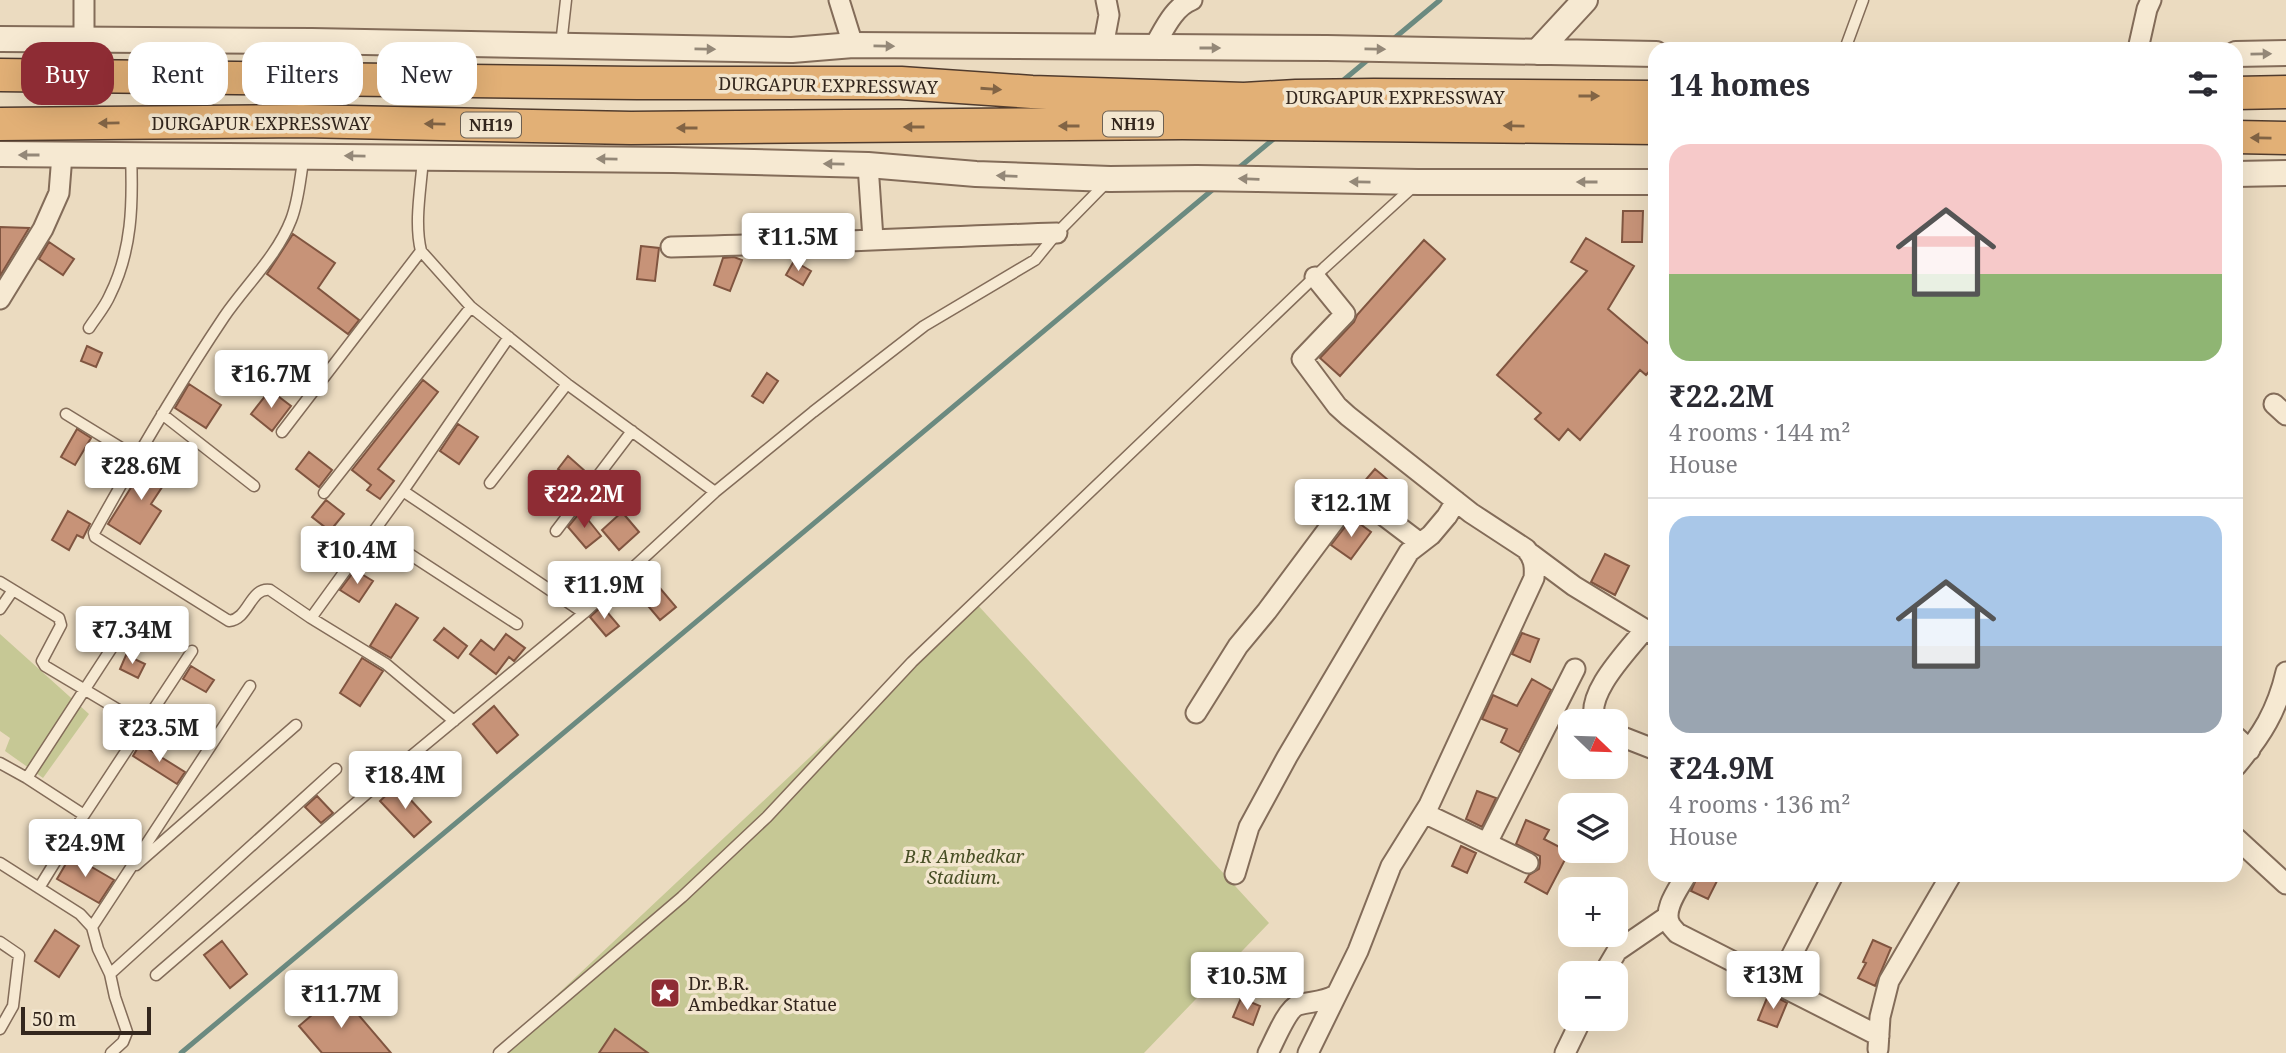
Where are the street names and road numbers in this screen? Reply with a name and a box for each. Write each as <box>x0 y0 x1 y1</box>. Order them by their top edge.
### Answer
street label: DURGAPUR EXPRESSWAY <box>718 71 939 99</box>
street label: DURGAPUR EXPRESSWAY <box>1285 85 1506 109</box>
street label: DURGAPUR EXPRESSWAY <box>151 111 372 135</box>
road number: NH19 <box>1103 112 1163 136</box>
road number: NH19 <box>461 113 521 138</box>

